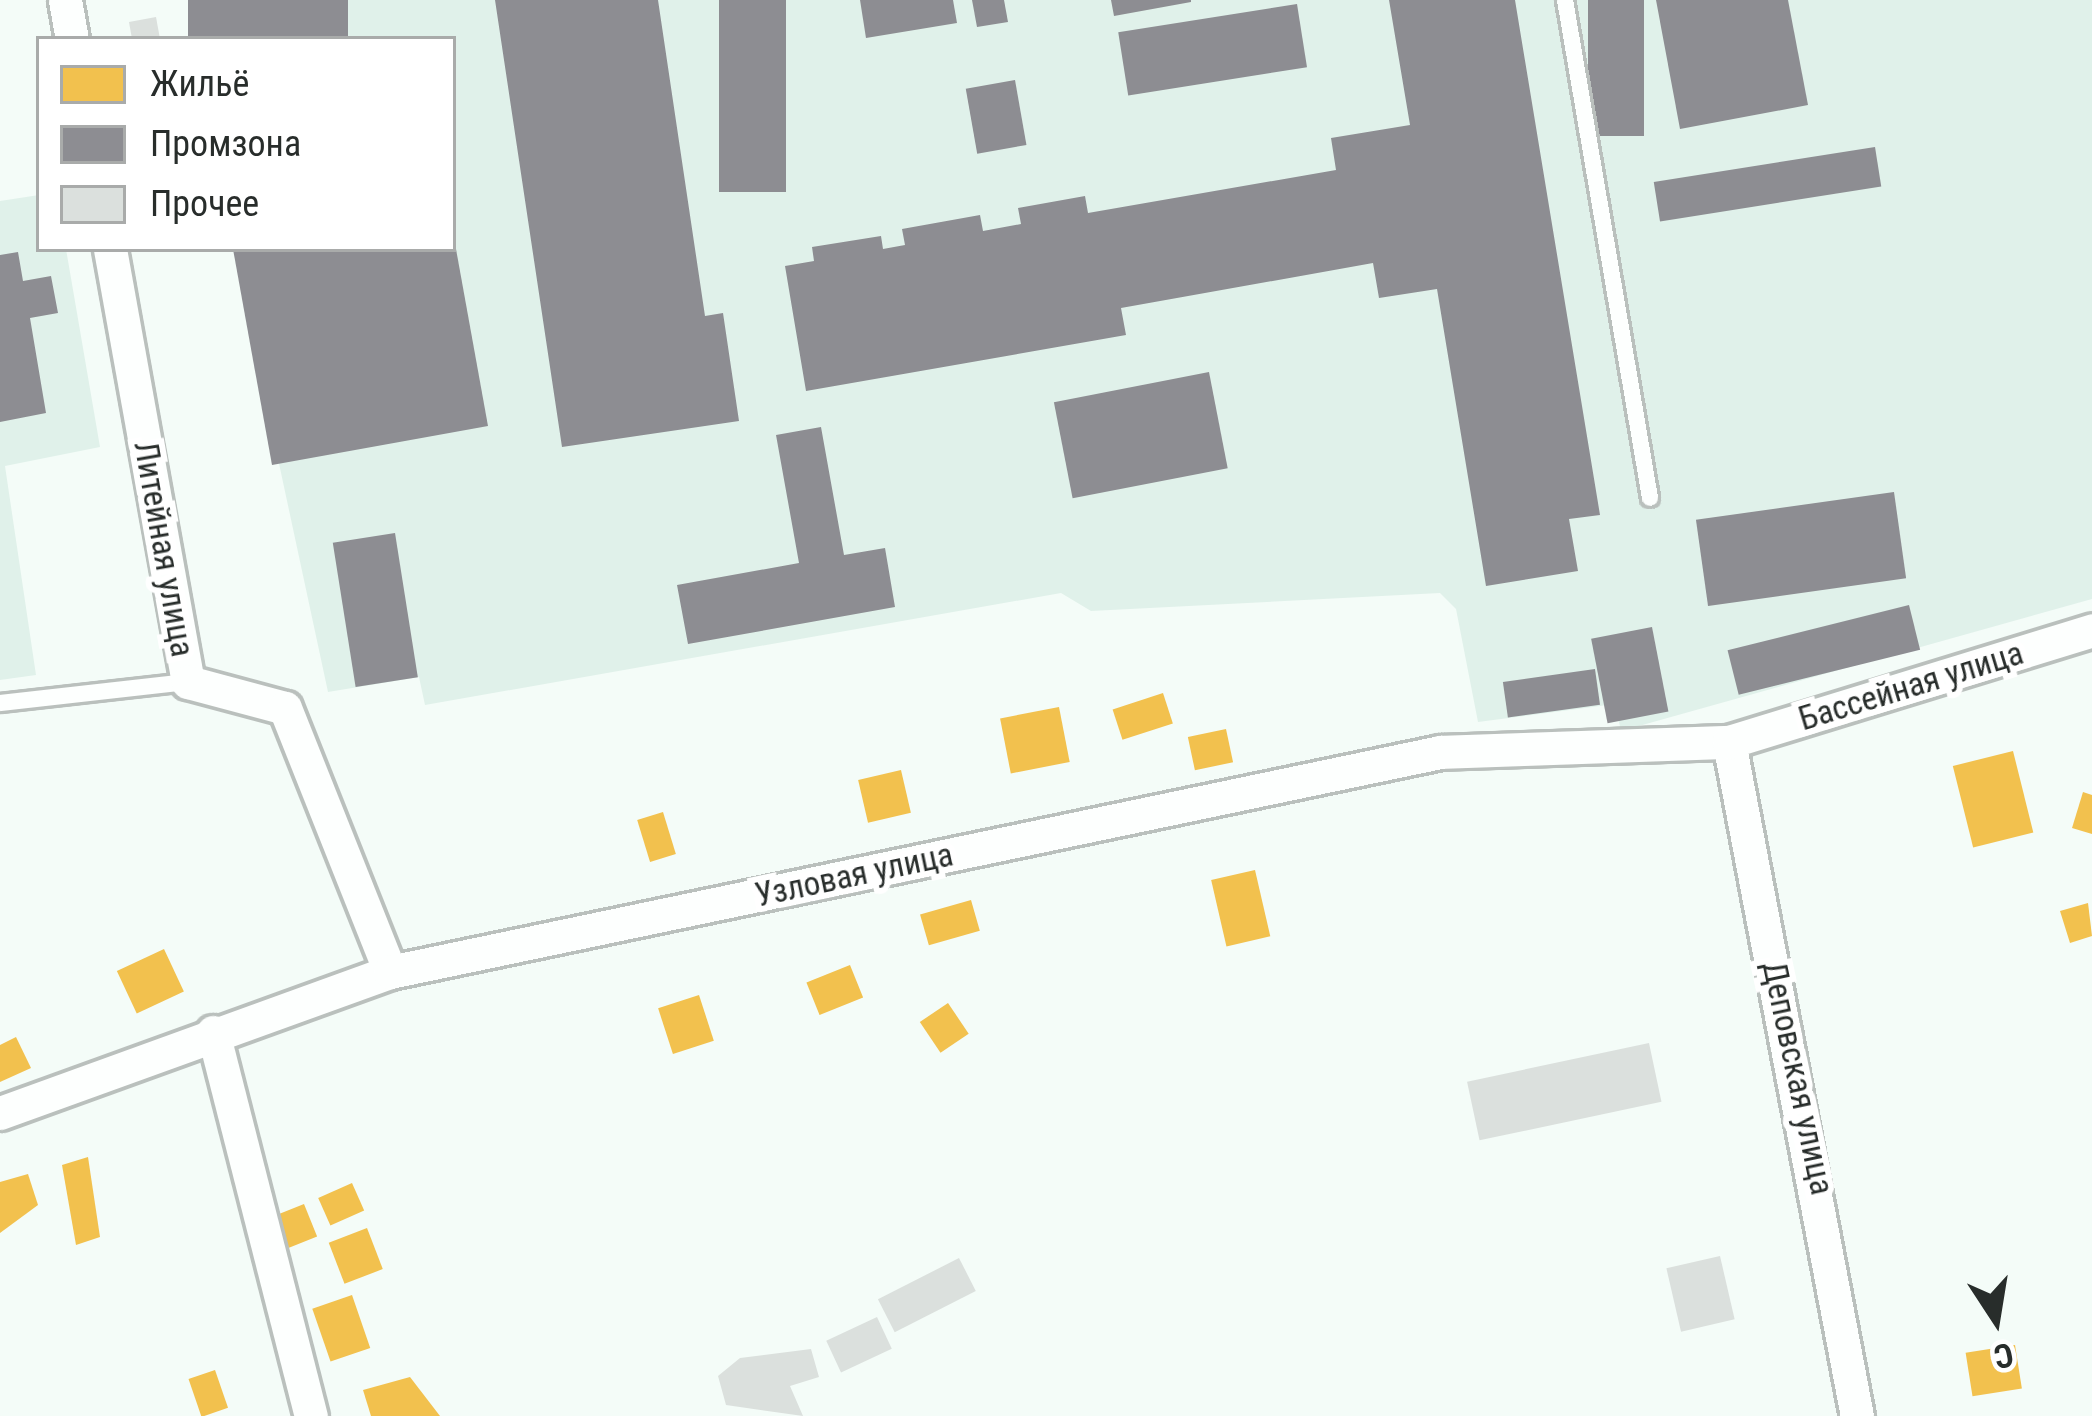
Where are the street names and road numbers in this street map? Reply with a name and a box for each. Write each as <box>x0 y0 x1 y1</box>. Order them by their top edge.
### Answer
street label: Литейная улица <box>126 438 202 660</box>
street label: Бассейная улица <box>1794 633 2028 739</box>
street label: Узловая улица <box>751 835 957 915</box>
street label: Деповская улица <box>1754 958 1842 1198</box>

